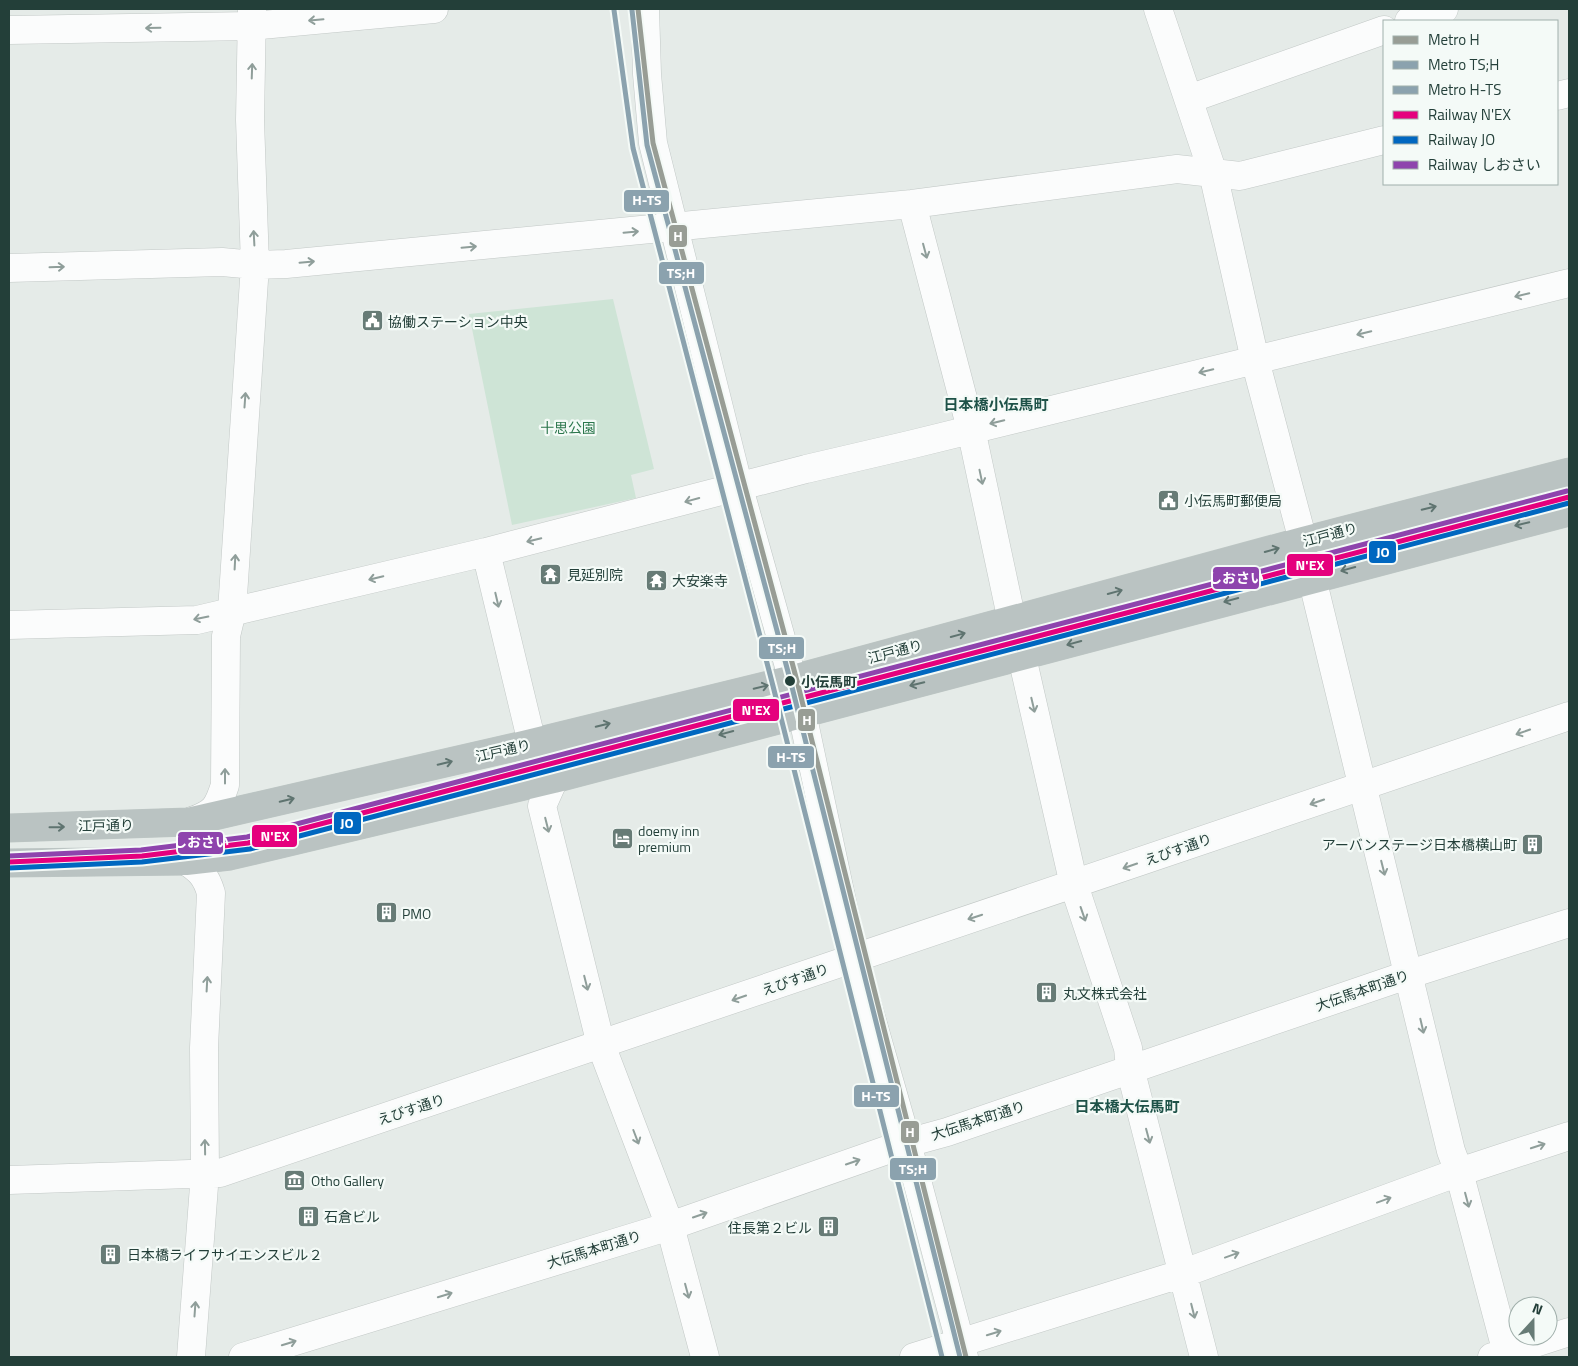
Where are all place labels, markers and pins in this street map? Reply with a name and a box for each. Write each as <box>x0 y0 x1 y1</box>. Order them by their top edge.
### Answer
public building icon: 協働ステーション中央 <box>360 309 384 333</box>
place label: 協働ステーション中央 <box>388 311 528 332</box>
public building icon: 小伝馬町郵便局 <box>1156 488 1180 512</box>
place label: 小伝馬町郵便局 <box>1184 490 1282 511</box>
temple icon: 見延別院 <box>539 562 563 586</box>
place label: 見延別院 <box>567 564 623 585</box>
temple icon: 大安楽寺 <box>644 568 668 592</box>
place label: 大安楽寺 <box>672 570 728 591</box>
place label: 小伝馬町 <box>801 671 857 692</box>
marker: 小伝馬町 <box>783 674 797 688</box>
place label: doemy inn premium <box>638 820 699 857</box>
hotel icon: doemy inn premium <box>610 826 634 850</box>
building icon: アーバンステージ日本橋横山町 <box>1521 832 1545 856</box>
place label: アーバンステージ日本橋横山町 <box>1322 834 1517 855</box>
building icon: PMO <box>374 901 398 925</box>
place label: PMO <box>402 903 431 924</box>
building icon: 丸文株式会社 <box>1035 981 1059 1005</box>
place label: 丸文株式会社 <box>1063 983 1147 1004</box>
museum icon: Otho Gallery <box>283 1168 307 1192</box>
place label: Otho Gallery <box>311 1170 384 1191</box>
building icon: 石倉ビル <box>296 1204 320 1228</box>
place label: 石倉ビル <box>324 1206 380 1227</box>
building icon: 住長第２ビル <box>816 1215 840 1239</box>
place label: 住長第２ビル <box>728 1217 812 1238</box>
building icon: 日本橋ライフサイエンスビル２ <box>99 1242 123 1266</box>
place label: 日本橋ライフサイエンスビル２ <box>127 1244 323 1265</box>

